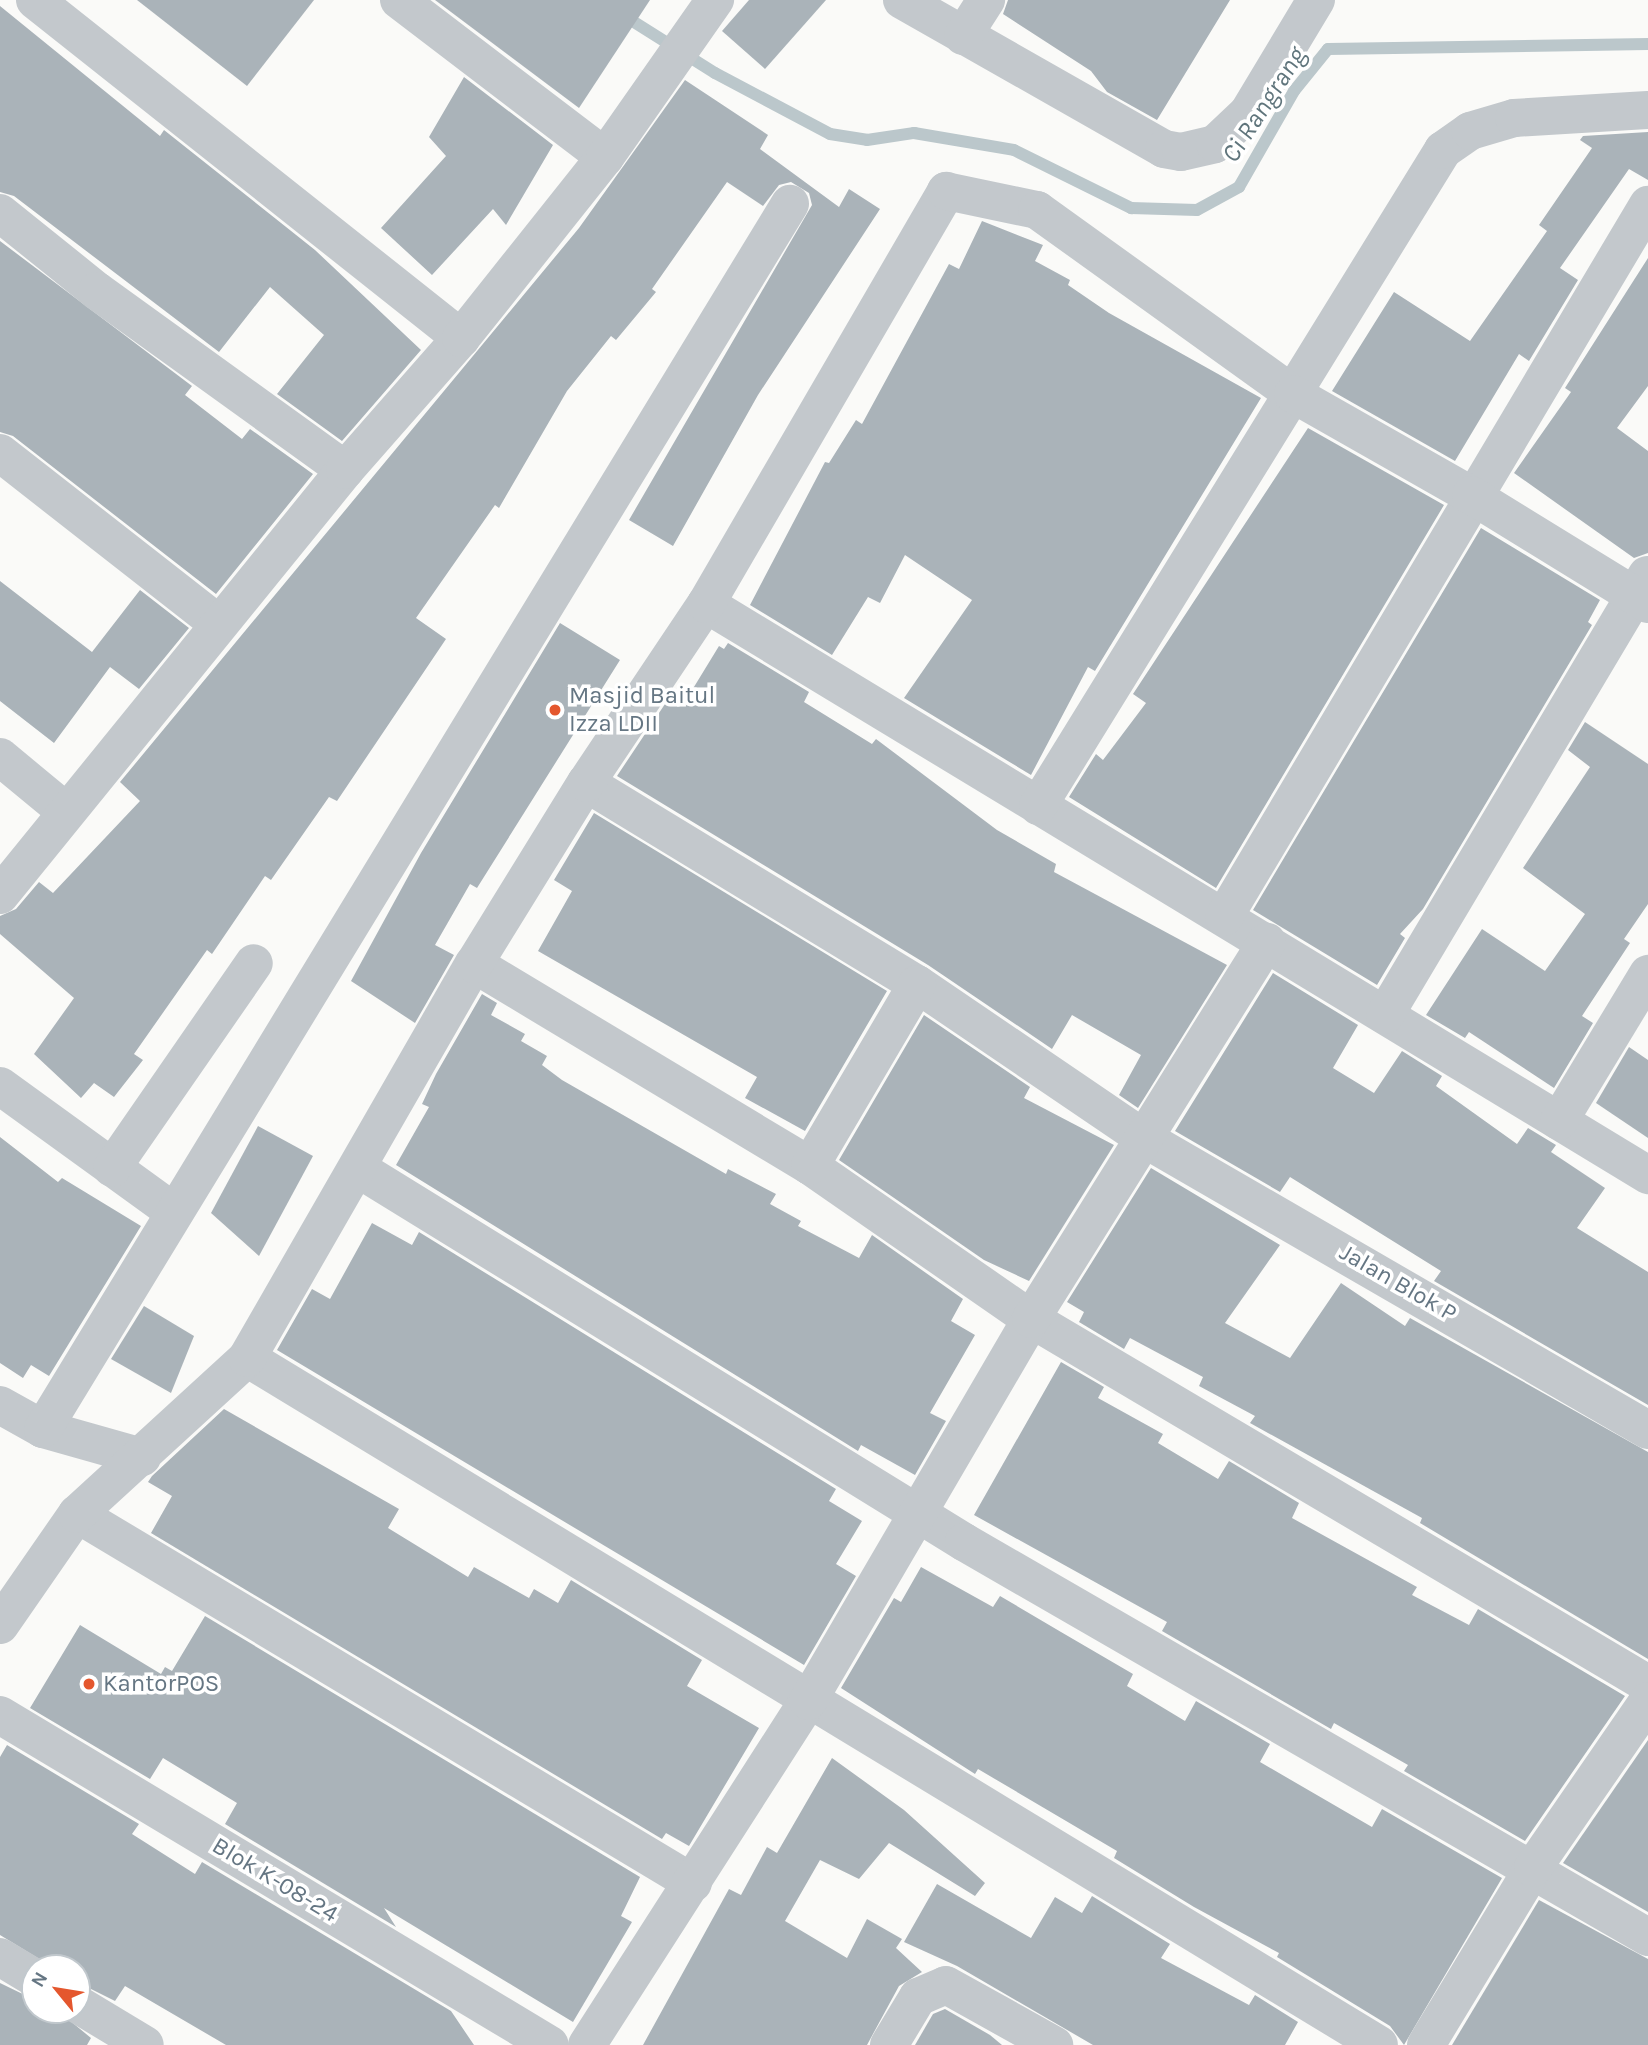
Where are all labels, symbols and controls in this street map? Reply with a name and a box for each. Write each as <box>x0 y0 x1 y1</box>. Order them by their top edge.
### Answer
water label: Ci Rangrang <box>1215 42 1313 168</box>
place label: Masjid Baitul Izza LDII <box>569 682 715 738</box>
marker: Masjid Baitul Izza LDII <box>547 702 563 718</box>
street label: Jalan Blok P <box>1334 1238 1462 1328</box>
place label: KantorPOS <box>103 1670 219 1698</box>
marker: KantorPOS <box>81 1676 97 1692</box>
street label: Blok K-08-24 <box>207 1831 343 1929</box>
north arrow <box>21 1954 91 2024</box>
text: N <box>27 1968 52 1991</box>

